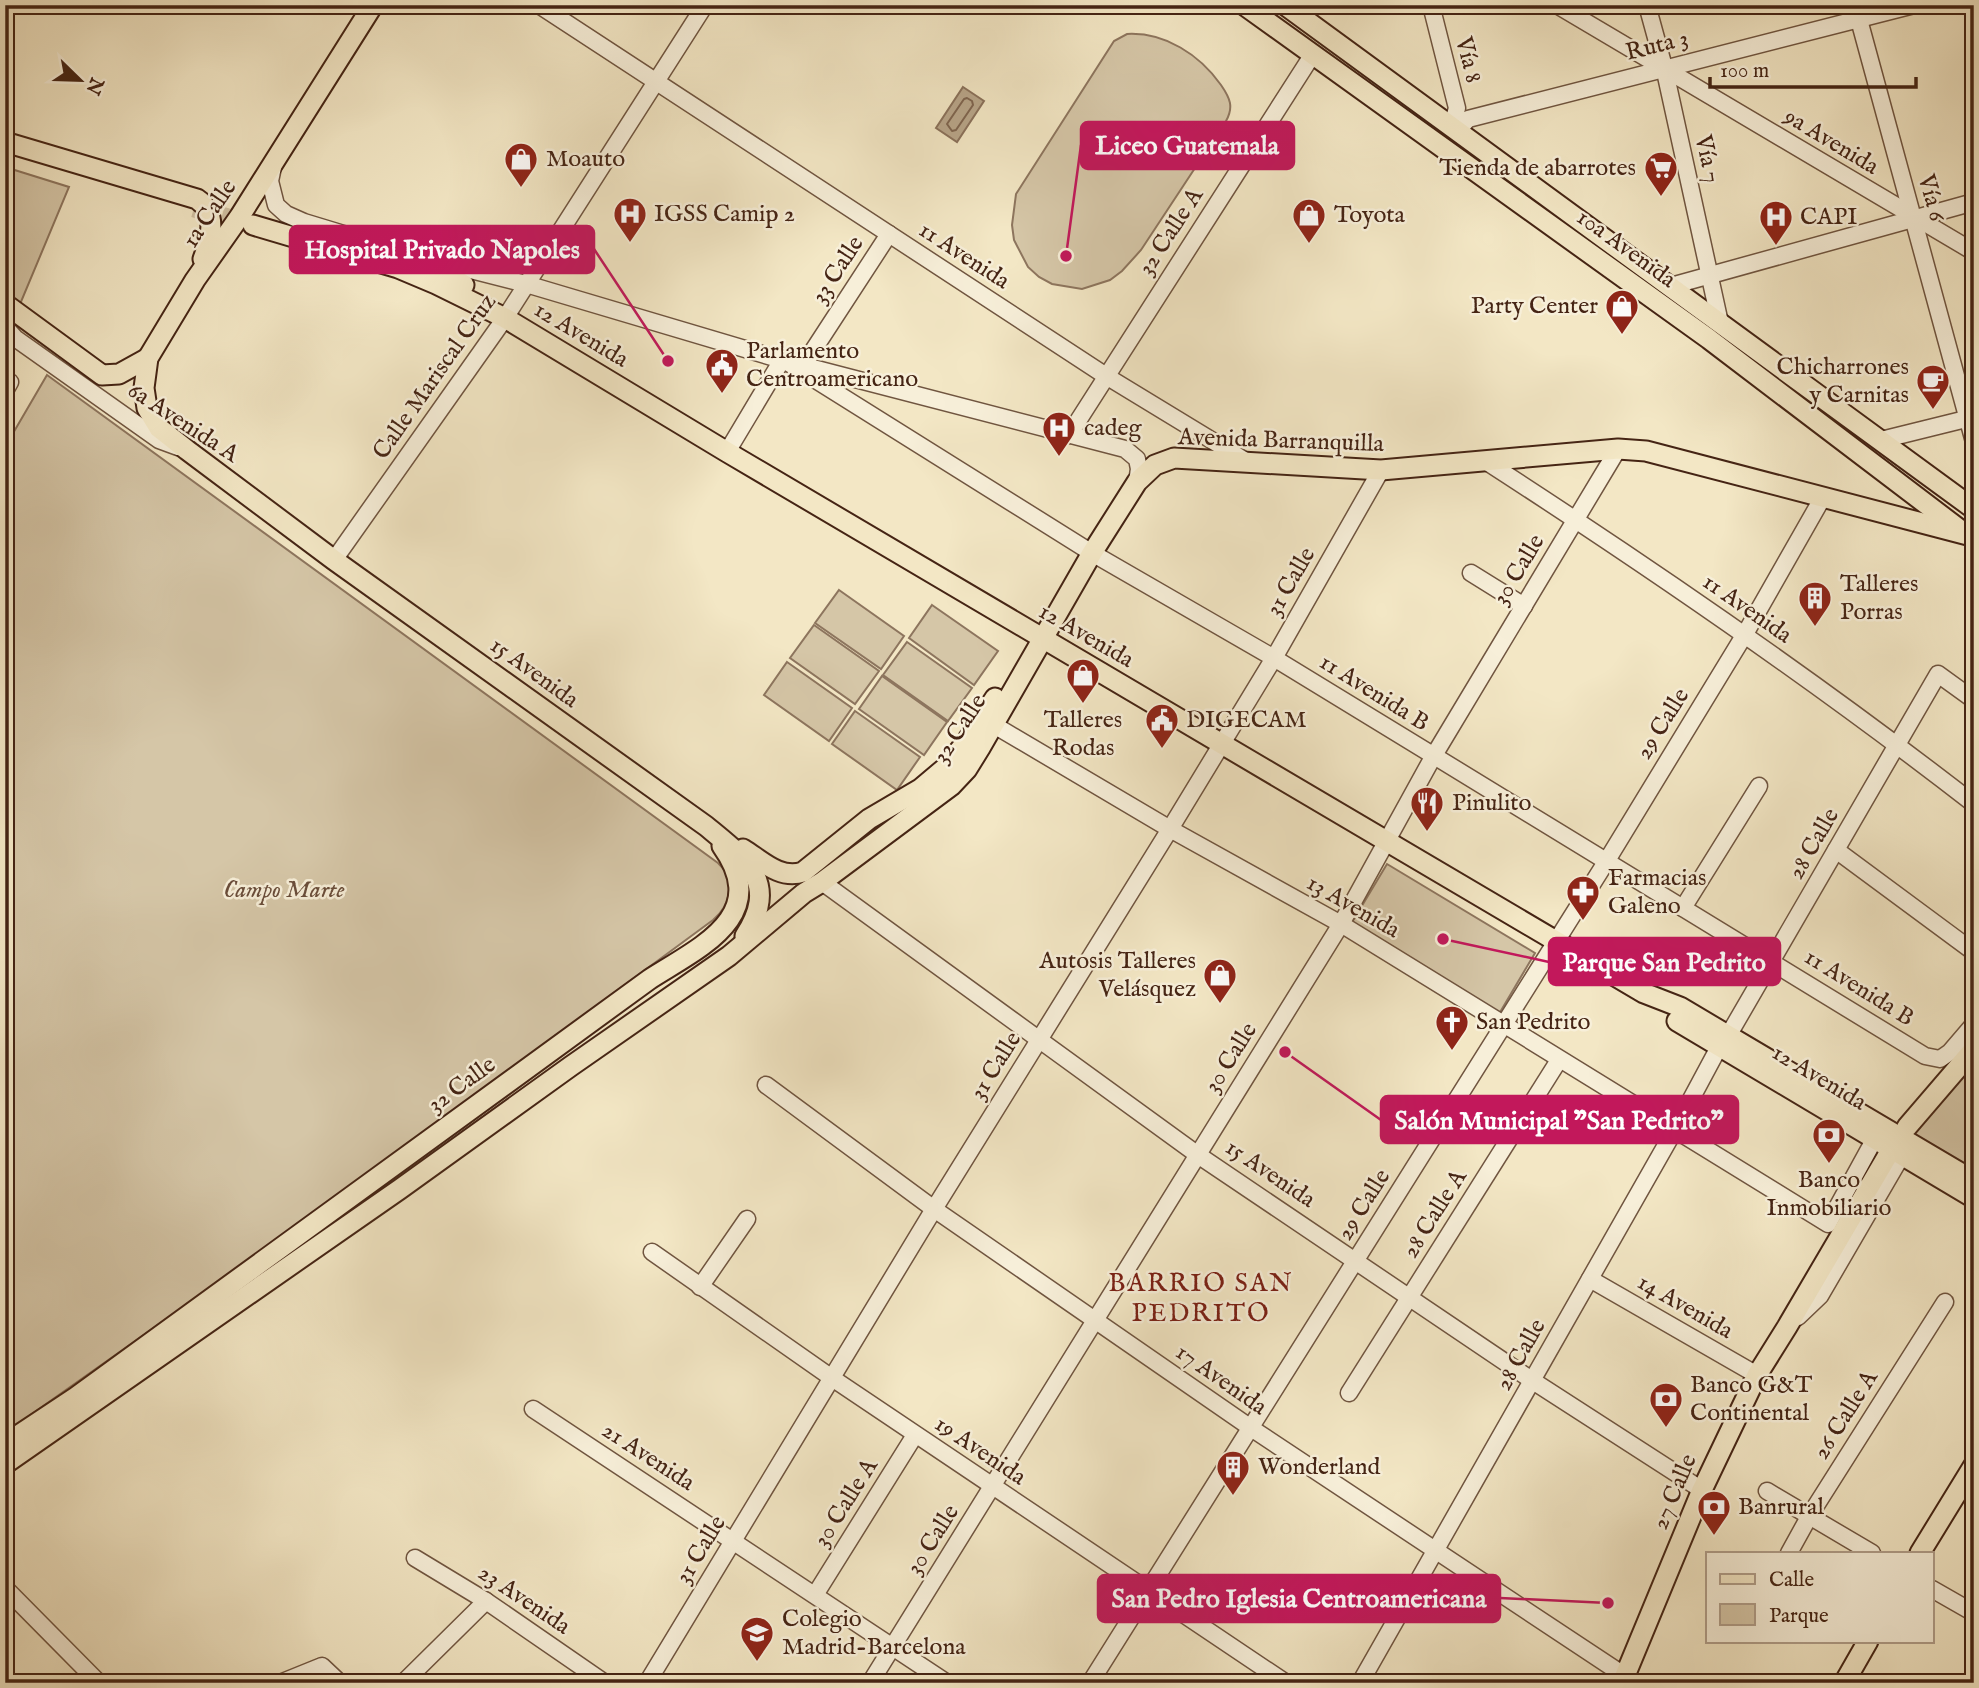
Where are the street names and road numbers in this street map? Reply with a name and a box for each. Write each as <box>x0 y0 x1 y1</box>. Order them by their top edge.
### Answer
street label: Ruta 3 <box>1622 23 1692 69</box>
street label: Vía 8 <box>1447 33 1489 86</box>
street label: 9a Avenida <box>1777 101 1885 183</box>
street label: Vía 7 <box>1687 131 1727 186</box>
street label: Vía 6 <box>1910 170 1952 226</box>
street label: 1a Calle <box>176 174 244 254</box>
street label: 32 Calle A <box>1131 182 1211 282</box>
street label: 10a Avenida <box>1570 202 1682 296</box>
street label: 11 Avenida <box>913 215 1016 297</box>
street label: 33 Calle <box>805 230 871 310</box>
street label: Calle Mariscal Cruz <box>366 288 504 466</box>
street label: 12 Avenida <box>528 295 635 376</box>
street label: 6a Avenida A <box>121 375 245 471</box>
street label: Avenida Barranquilla <box>1176 422 1385 460</box>
street label: 30 Calle <box>1486 529 1552 611</box>
street label: 31 Calle <box>1259 542 1323 622</box>
street label: 11 Avenida <box>1696 567 1798 651</box>
street label: 12 Avenida <box>1033 596 1140 676</box>
street label: 15 Avenida <box>483 630 585 716</box>
street label: 11 Avenida B <box>1313 647 1435 739</box>
street label: 29 Calle <box>1629 682 1697 766</box>
street label: 32 Calle <box>926 688 994 770</box>
street label: 28 Calle <box>1781 803 1847 885</box>
street label: 13 Avenida <box>1301 868 1406 946</box>
street label: 11 Avenida B <box>1798 942 1920 1034</box>
street label: 30 Calle <box>1197 1017 1265 1099</box>
street label: 31 Calle <box>963 1026 1029 1106</box>
street label: 12 Avenida <box>1766 1038 1873 1119</box>
street label: 32 Calle <box>422 1050 502 1120</box>
street label: 15 Avenida <box>1219 1133 1322 1216</box>
street label: 29 Calle <box>1330 1163 1398 1247</box>
street label: 28 Calle A <box>1396 1163 1475 1264</box>
street label: 14 Avenida <box>1632 1267 1739 1347</box>
street label: 28 Calle <box>1489 1314 1553 1396</box>
street label: 17 Avenida <box>1169 1337 1273 1423</box>
street label: 26 Calle A <box>1806 1364 1886 1465</box>
street label: 19 Avenida <box>928 1409 1032 1493</box>
street label: 21 Avenida <box>596 1415 701 1499</box>
street label: 27 Calle <box>1645 1450 1705 1534</box>
street label: 30 Calle A <box>807 1452 886 1553</box>
street label: 30 Calle <box>899 1499 967 1581</box>
street label: 31 Calle <box>668 1510 734 1590</box>
street label: 23 Avenida <box>472 1558 577 1643</box>

